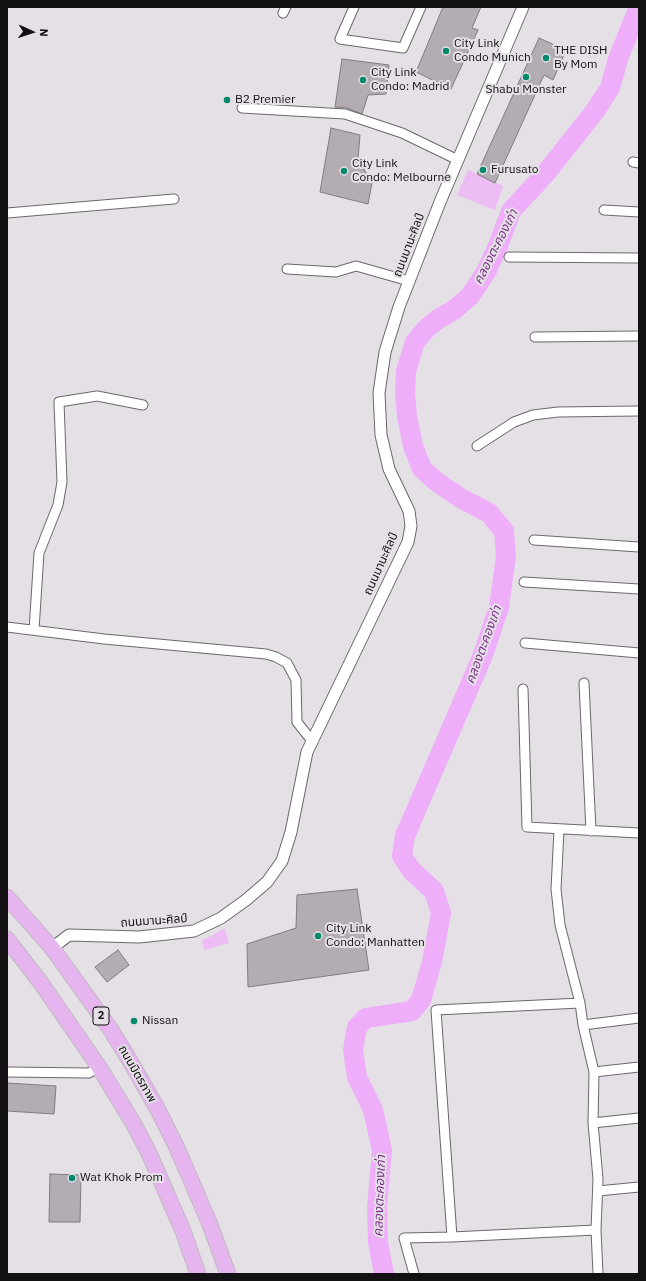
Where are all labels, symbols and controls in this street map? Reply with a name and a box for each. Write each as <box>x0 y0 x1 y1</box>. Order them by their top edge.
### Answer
north arrow <box>12 12 52 52</box>
text: N <box>37 28 51 37</box>
place label: City Link Condo Munich <box>454 37 531 65</box>
place label: THE DISH By Mom <box>554 44 607 72</box>
marker: City Link Condo Munich <box>441 46 451 56</box>
marker: THE DISH By Mom <box>541 53 551 63</box>
place label: City Link Condo: Madrid <box>371 66 449 94</box>
marker: Shabu Monster <box>521 72 531 82</box>
marker: City Link Condo: Madrid <box>358 75 368 85</box>
place label: Shabu Monster <box>486 83 566 97</box>
place label: B2 Premier <box>235 93 295 107</box>
marker: B2 Premier <box>222 95 232 105</box>
place label: City Link Condo: Melbourne <box>352 157 451 185</box>
place label: Furusato <box>491 163 539 177</box>
marker: Furusato <box>478 165 488 175</box>
marker: City Link Condo: Melbourne <box>339 166 349 176</box>
water label: คลองตะคองเก่า <box>470 207 522 287</box>
street label: ถนนมานะศิลป์ <box>390 211 428 279</box>
street label: ถนนมานะศิลป์ <box>361 530 401 598</box>
water label: คลองตะคองเก่า <box>463 604 505 686</box>
street label: ถนนมานะศิลป์ <box>120 911 188 931</box>
place label: City Link Condo: Manhatten <box>326 922 425 950</box>
marker: City Link Condo: Manhatten <box>313 931 323 941</box>
road number: 2 <box>93 1007 109 1025</box>
place label: Nissan <box>142 1014 178 1028</box>
marker: Nissan <box>129 1016 139 1026</box>
street label: ถนนมิตรภาพ <box>115 1043 159 1105</box>
water label: คลองตะคองเก่า <box>371 1155 389 1237</box>
place label: Wat Khok Prom <box>80 1171 163 1185</box>
marker: Wat Khok Prom <box>67 1173 77 1183</box>

